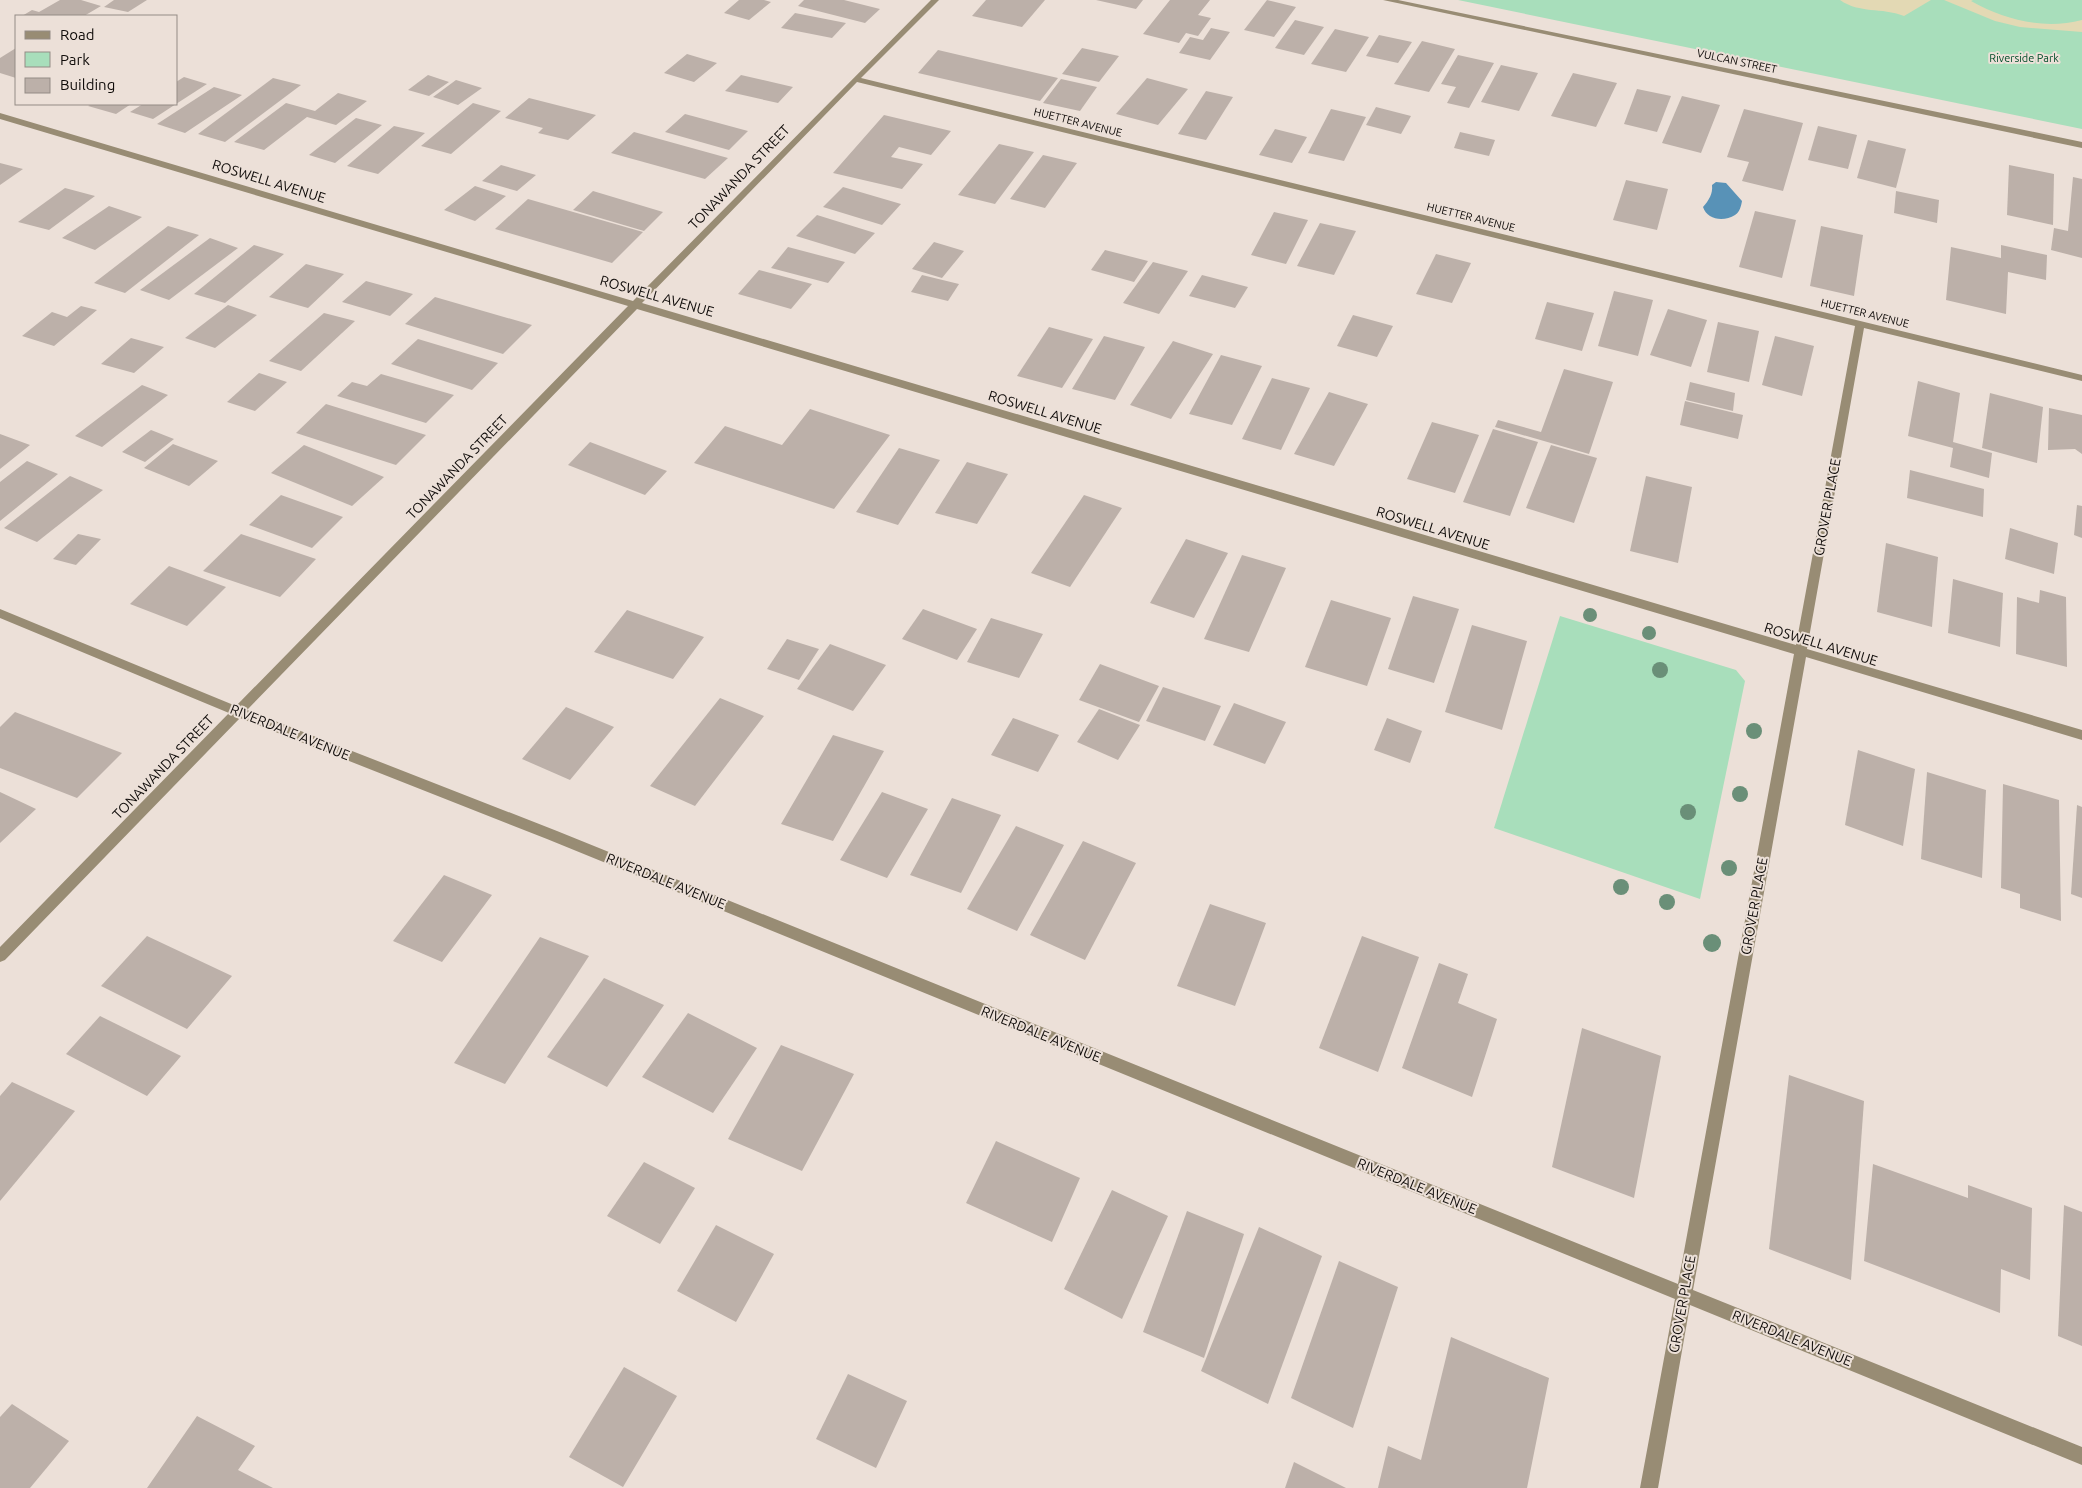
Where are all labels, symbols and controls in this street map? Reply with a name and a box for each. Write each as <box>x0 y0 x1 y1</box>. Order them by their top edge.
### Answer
legend <box>15 15 178 105</box>
text: Road <box>60 26 95 43</box>
street label: VULCAN STREET <box>1696 47 1778 75</box>
text: Park <box>60 51 90 68</box>
park label: Riverside Park <box>1989 52 2059 64</box>
text: Building <box>60 76 115 93</box>
street label: HUETTER AVENUE <box>1033 105 1123 139</box>
street label: TONAWANDA STREET <box>685 121 793 232</box>
street label: ROSWELL AVENUE <box>210 156 328 206</box>
street label: HUETTER AVENUE <box>1426 200 1516 234</box>
street label: ROSWELL AVENUE <box>598 272 716 320</box>
street label: HUETTER AVENUE <box>1820 296 1910 330</box>
street label: ROSWELL AVENUE <box>986 387 1104 437</box>
street label: TONAWANDA STREET <box>403 411 511 522</box>
street label: GROVER PLACE <box>1811 457 1843 557</box>
street label: ROSWELL AVENUE <box>1374 503 1492 553</box>
street label: ROSWELL AVENUE <box>1762 619 1880 669</box>
street label: RIVERDALE AVENUE <box>228 701 352 763</box>
street label: TONAWANDA STREET <box>109 711 217 822</box>
street label: RIVERDALE AVENUE <box>604 850 728 912</box>
street label: GROVER PLACE <box>1738 856 1770 956</box>
street label: RIVERDALE AVENUE <box>979 1003 1103 1065</box>
street label: RIVERDALE AVENUE <box>1355 1155 1479 1217</box>
street label: GROVER PLACE <box>1666 1254 1698 1354</box>
street label: RIVERDALE AVENUE <box>1730 1307 1854 1369</box>

